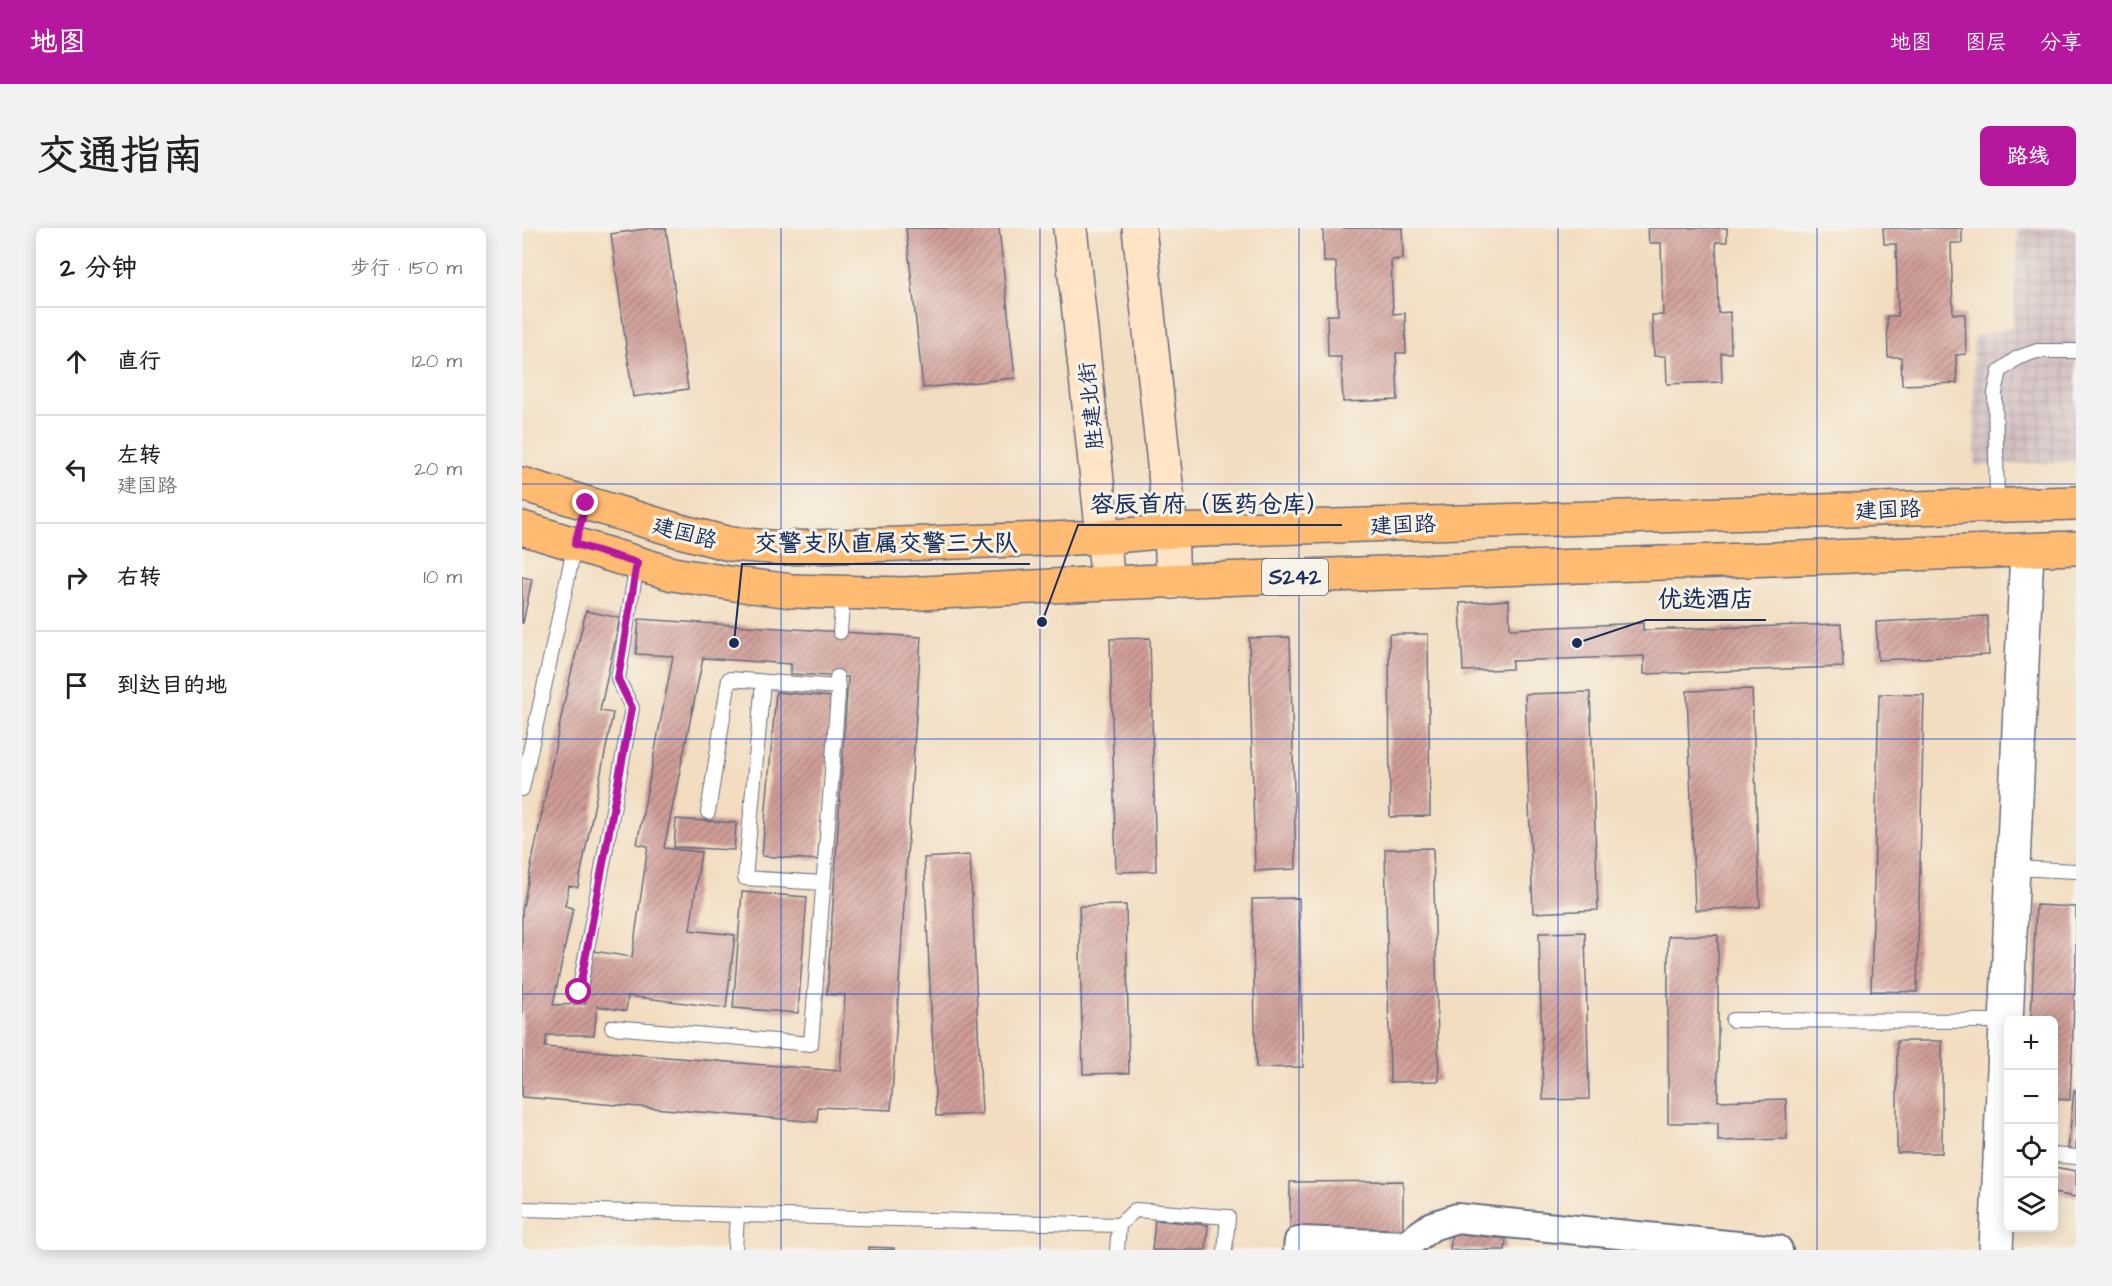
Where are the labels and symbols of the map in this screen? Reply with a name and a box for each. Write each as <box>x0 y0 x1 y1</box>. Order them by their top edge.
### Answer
street label: 胜建北街 <box>1071 360 1112 451</box>
callout: 容辰首府（医药仓库） <box>1078 483 1342 525</box>
text: 容辰首府（医药仓库） <box>1090 488 1330 522</box>
route end <box>572 489 598 515</box>
street label: 建国路 <box>1855 494 1922 527</box>
street label: 建国路 <box>1370 509 1437 542</box>
street label: 建国路 <box>649 510 721 557</box>
callout: 交警支队直属交警三大队 <box>742 522 1030 564</box>
text: 交警支队直属交警三大队 <box>754 527 1018 561</box>
road number: S242 <box>1262 559 1328 595</box>
callout: 优选酒店 <box>1646 578 1766 620</box>
text: 优选酒店 <box>1658 583 1754 617</box>
route start <box>565 978 591 1004</box>

